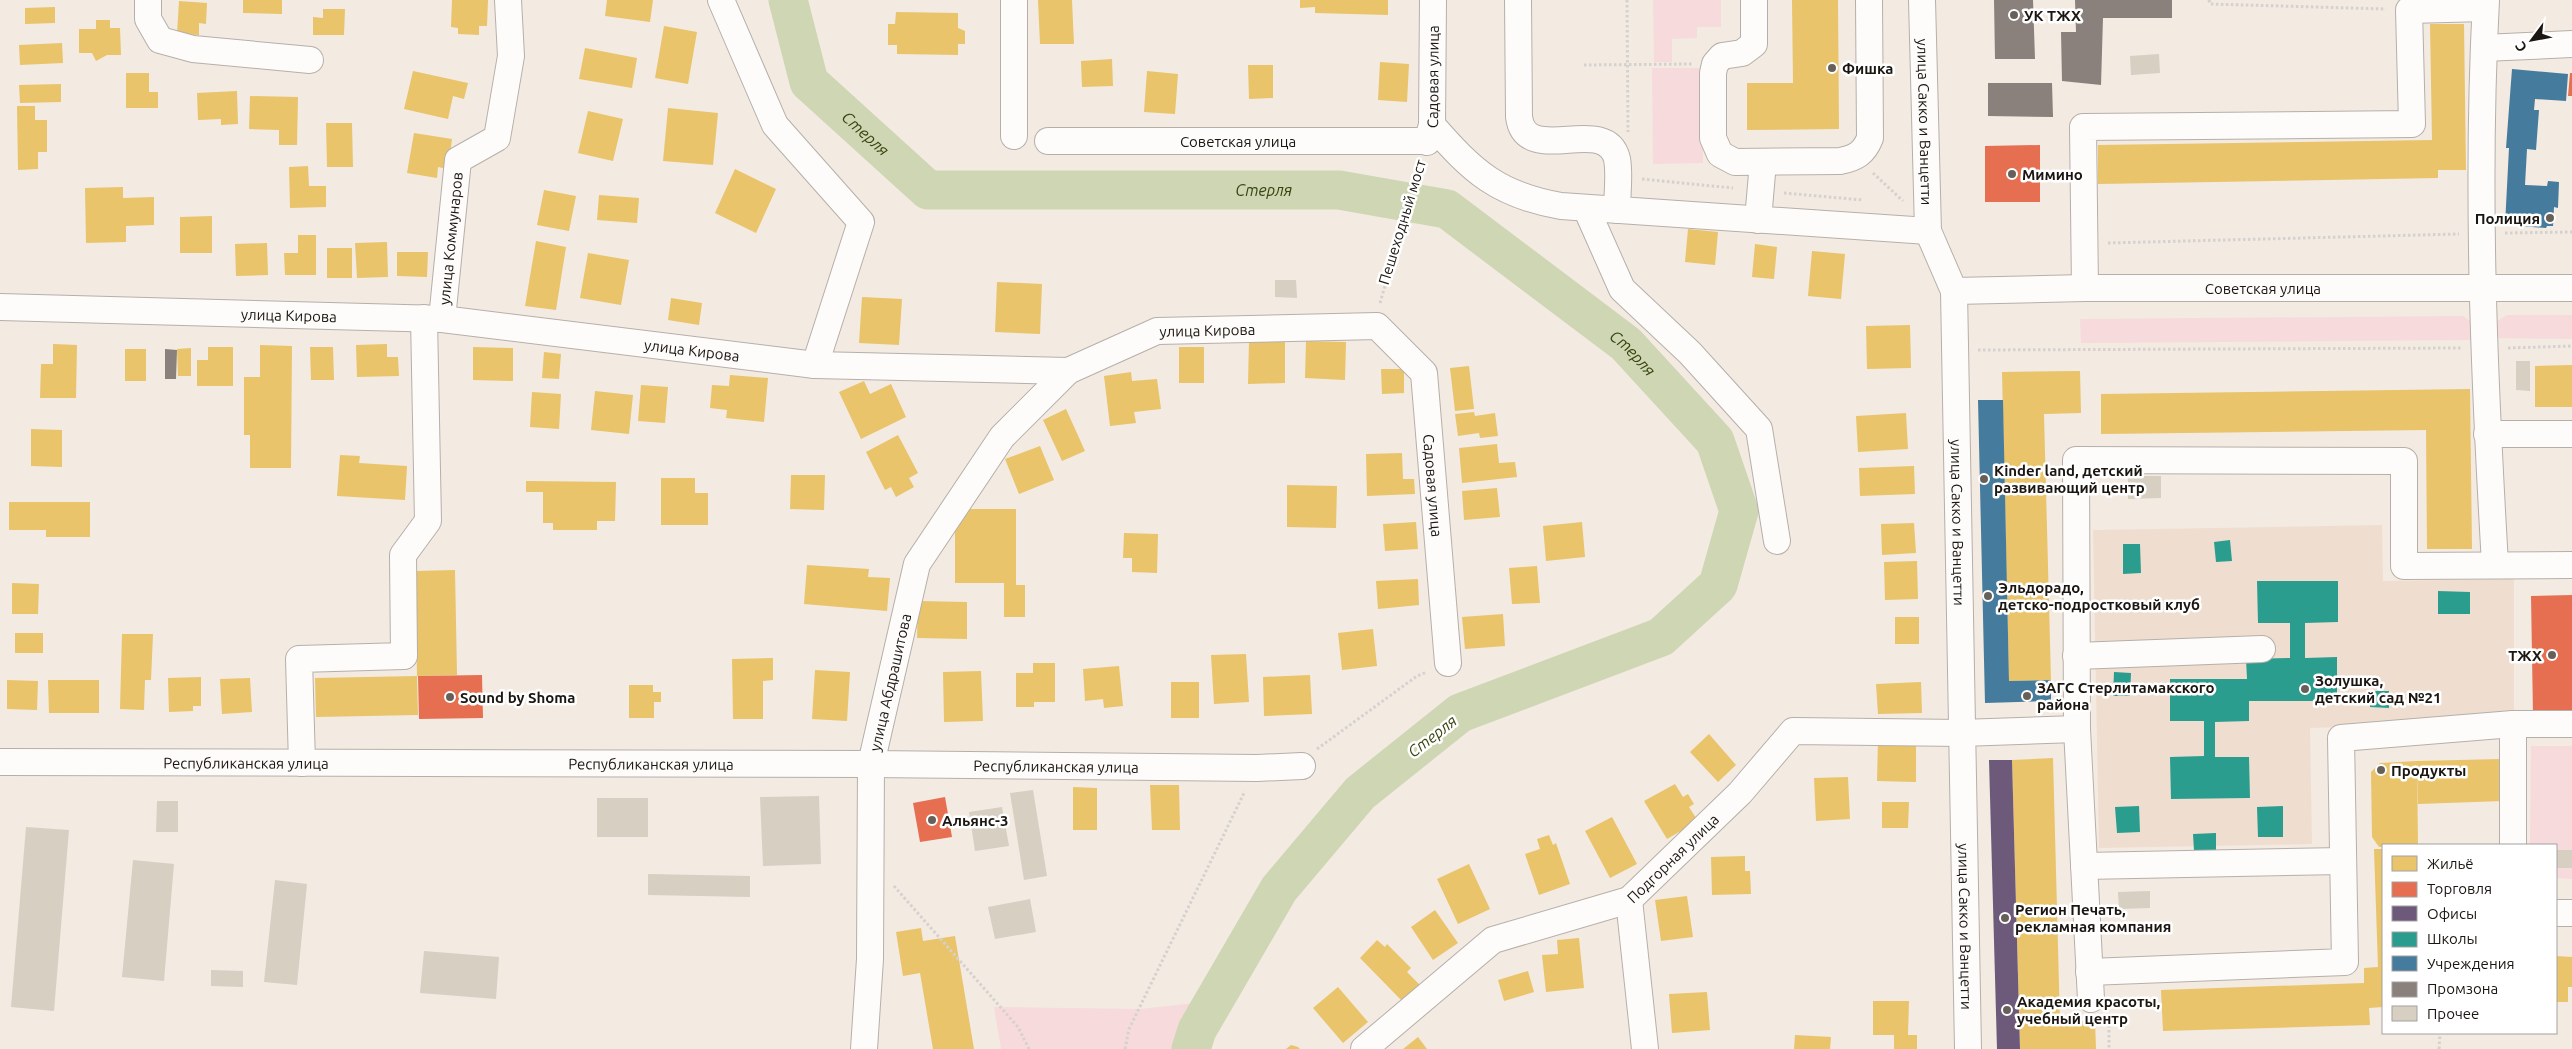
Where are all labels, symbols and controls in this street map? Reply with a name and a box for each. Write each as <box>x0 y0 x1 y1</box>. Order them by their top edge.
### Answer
place label: УК ТЖХ <box>2024 7 2081 24</box>
marker: УК ТЖХ <box>2008 9 2020 21</box>
north arrow <box>2507 15 2557 65</box>
street label: Садовая улица <box>1423 25 1441 128</box>
street label: улица Сакко и Ванцетти <box>1915 38 1936 206</box>
text: С <box>2512 39 2530 55</box>
place label: Фишка <box>1842 60 1893 77</box>
marker: Фишка <box>1826 62 1838 74</box>
water label: Стерля <box>838 108 893 159</box>
street label: Советская улица <box>1180 133 1296 150</box>
street label: Пешеходный мост <box>1375 157 1429 287</box>
place label: Мимино <box>2022 166 2083 183</box>
marker: Мимино <box>2006 168 2018 180</box>
street label: улица Коммунаров <box>435 171 465 306</box>
water label: Стерля <box>1235 181 1292 199</box>
place label: Полиция <box>2475 210 2540 227</box>
marker: Полиция <box>2544 212 2556 224</box>
street label: Советская улица <box>2205 280 2321 297</box>
street label: улица Кирова <box>241 305 337 325</box>
street label: улица Кирова <box>1159 320 1256 339</box>
water label: Стерля <box>1606 326 1659 379</box>
street label: улица Кирова <box>643 336 741 364</box>
street label: Садовая улица <box>1421 433 1446 538</box>
street label: улица Сакко и Ванцетти <box>1948 439 1968 606</box>
place label: Kinder land, детский развивающий центр <box>1994 462 2145 496</box>
marker: Kinder land, детский развивающий центр <box>1978 473 1990 485</box>
place label: Эльдорадо, детско-подростковый клуб <box>1998 579 2200 613</box>
marker: Эльдорадо, детско-подростковый клуб <box>1982 590 1994 602</box>
street label: улица Абдрашитова <box>866 612 914 753</box>
place label: ТЖХ <box>2508 647 2542 664</box>
marker: ТЖХ <box>2546 649 2558 661</box>
place label: Золушка, детский сад №21 <box>2315 672 2441 706</box>
place label: ЗАГС Стерлитамакского района <box>2037 679 2215 713</box>
marker: Золушка, детский сад №21 <box>2299 683 2311 695</box>
place label: Sound by Shoma <box>460 689 575 706</box>
marker: ЗАГС Стерлитамакского района <box>2021 690 2033 702</box>
marker: Sound by Shoma <box>444 691 456 703</box>
water label: Стерля <box>1404 711 1460 761</box>
street label: Республиканская улица <box>163 754 329 771</box>
street label: Республиканская улица <box>568 755 734 772</box>
street label: Республиканская улица <box>973 757 1139 775</box>
place label: Продукты <box>2391 762 2466 779</box>
marker: Продукты <box>2375 764 2387 776</box>
street label: Подгорная улица <box>1623 810 1722 906</box>
place label: Альянс-3 <box>942 812 1008 829</box>
marker: Альянс-3 <box>926 814 938 826</box>
street label: улица Сакко и Ванцетти <box>1956 843 1976 1010</box>
legend <box>2382 844 2557 1034</box>
text: Жильё <box>2427 855 2474 872</box>
text: Торговля <box>2427 880 2492 897</box>
place label: Регион Печать, рекламная компания <box>2015 901 2171 935</box>
text: Офисы <box>2427 905 2477 922</box>
marker: Регион Печать, рекламная компания <box>1999 912 2011 924</box>
text: Школы <box>2427 930 2478 947</box>
text: Учреждения <box>2427 955 2515 972</box>
text: Промзона <box>2427 980 2498 997</box>
place label: Академия красоты, учебный центр <box>2017 993 2161 1027</box>
marker: Академия красоты, учебный центр <box>2001 1004 2013 1016</box>
text: Прочее <box>2427 1005 2479 1022</box>

